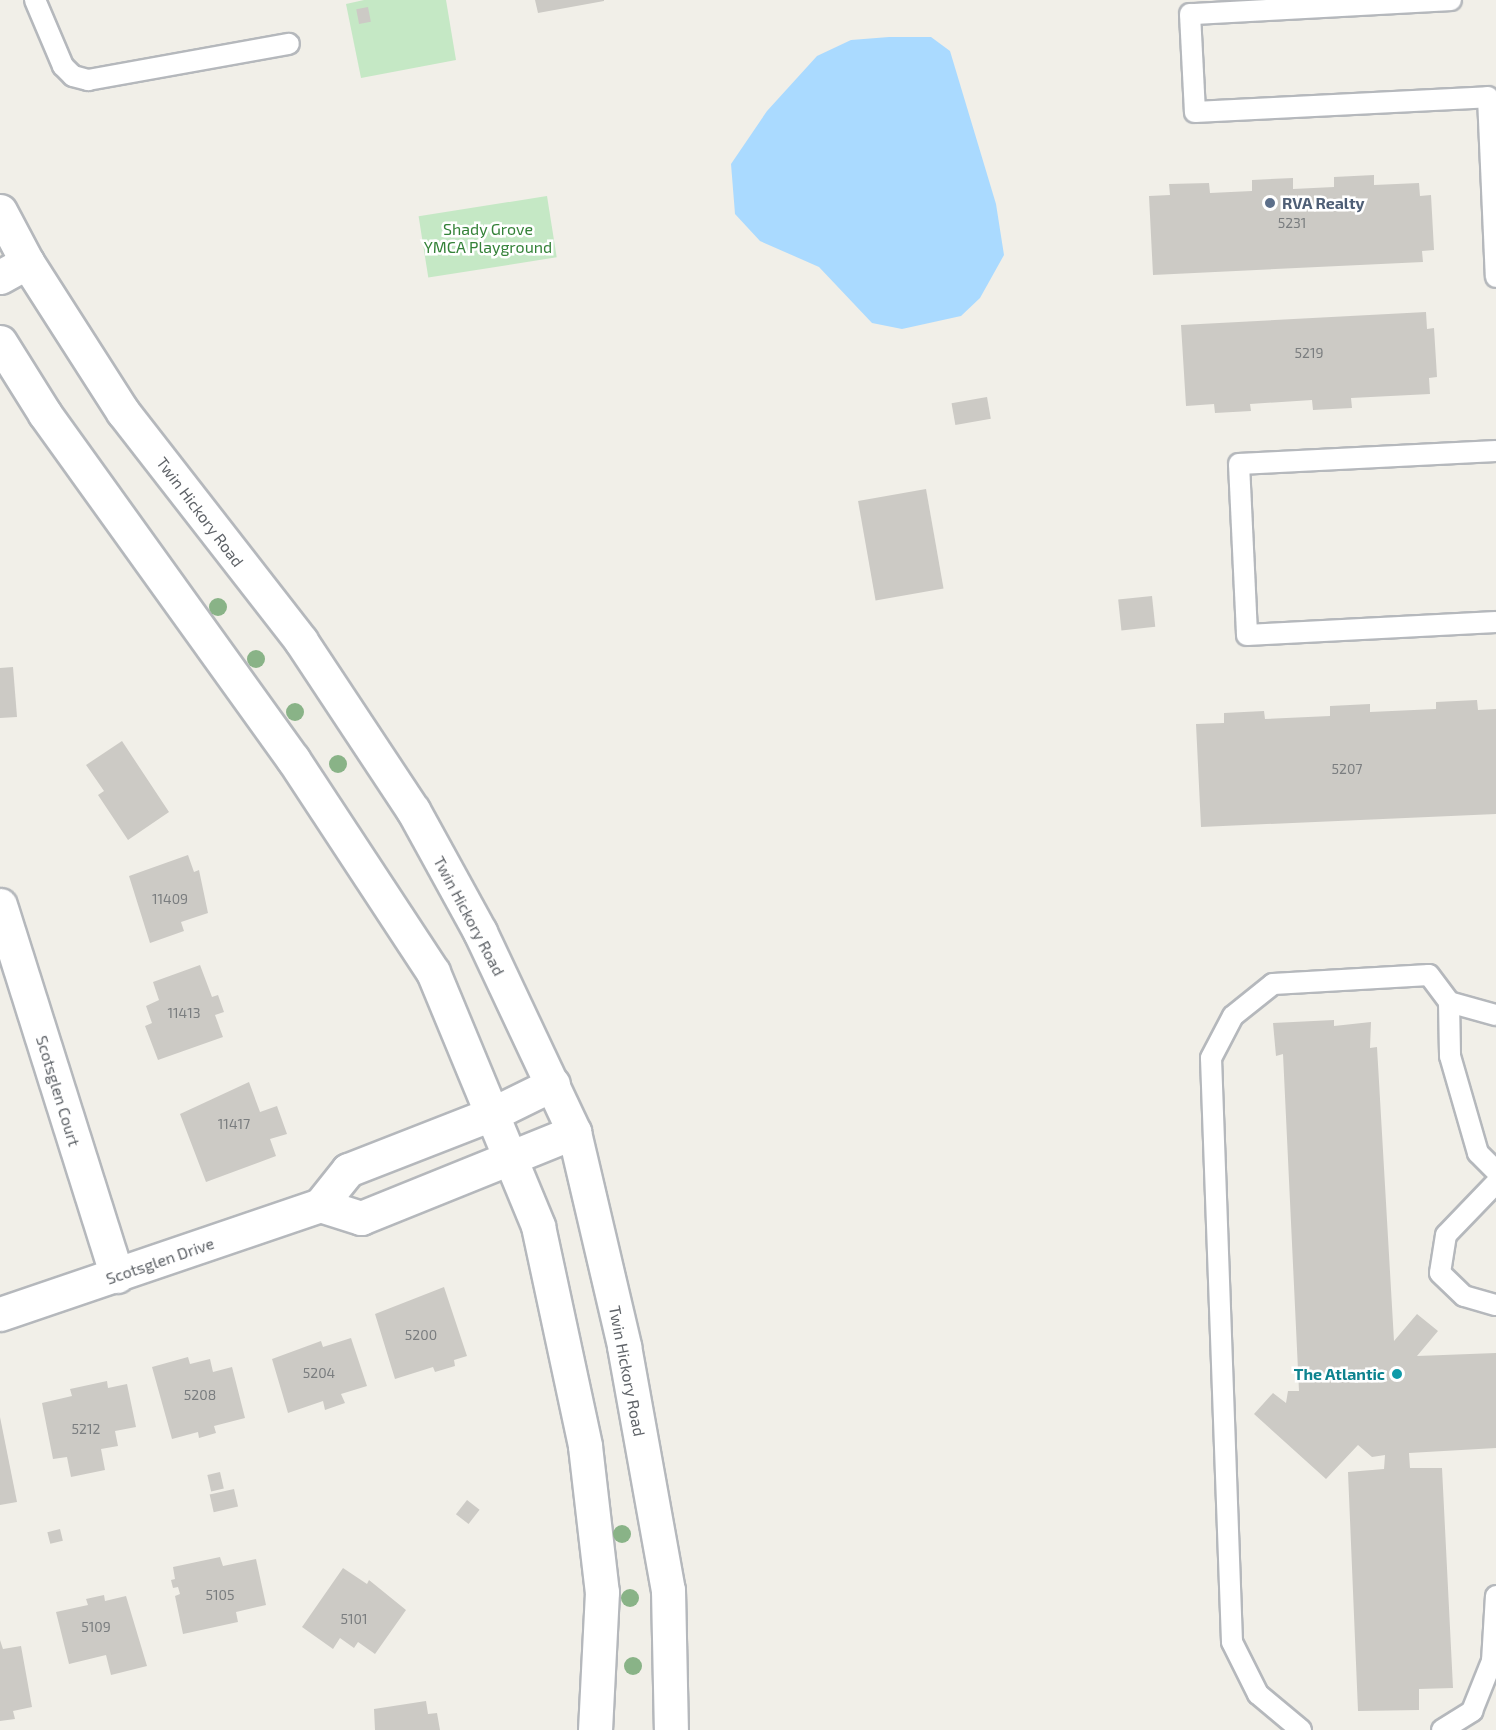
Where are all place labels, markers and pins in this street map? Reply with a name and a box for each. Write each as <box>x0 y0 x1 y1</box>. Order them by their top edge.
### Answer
place label: RVA Realty <box>1282 193 1365 213</box>
marker: RVA Realty <box>1263 196 1277 210</box>
place label: The Atlantic <box>1293 1364 1385 1384</box>
marker: The Atlantic <box>1390 1367 1404 1381</box>

